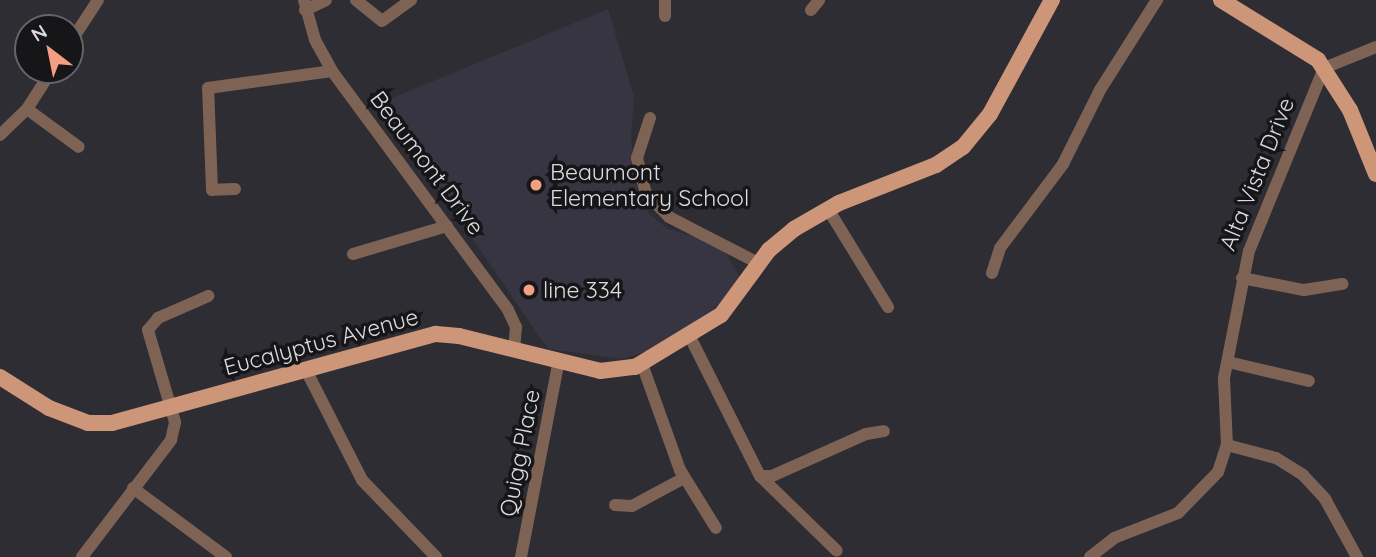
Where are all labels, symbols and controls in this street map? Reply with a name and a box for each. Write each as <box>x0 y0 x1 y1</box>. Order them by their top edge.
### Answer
north arrow <box>14 14 84 84</box>
text: N <box>27 19 51 47</box>
street label: Beaumont Drive <box>364 86 490 240</box>
street label: Alta Vista Drive <box>1214 93 1300 255</box>
place label: Beaumont Elementary School <box>550 158 749 212</box>
marker: Beaumont Elementary School <box>528 177 544 193</box>
place label: line 334 <box>543 276 622 304</box>
marker: line 334 <box>521 282 537 298</box>
street label: Eucalyptus Avenue <box>221 303 421 381</box>
street label: Quigg Place <box>494 387 546 519</box>

